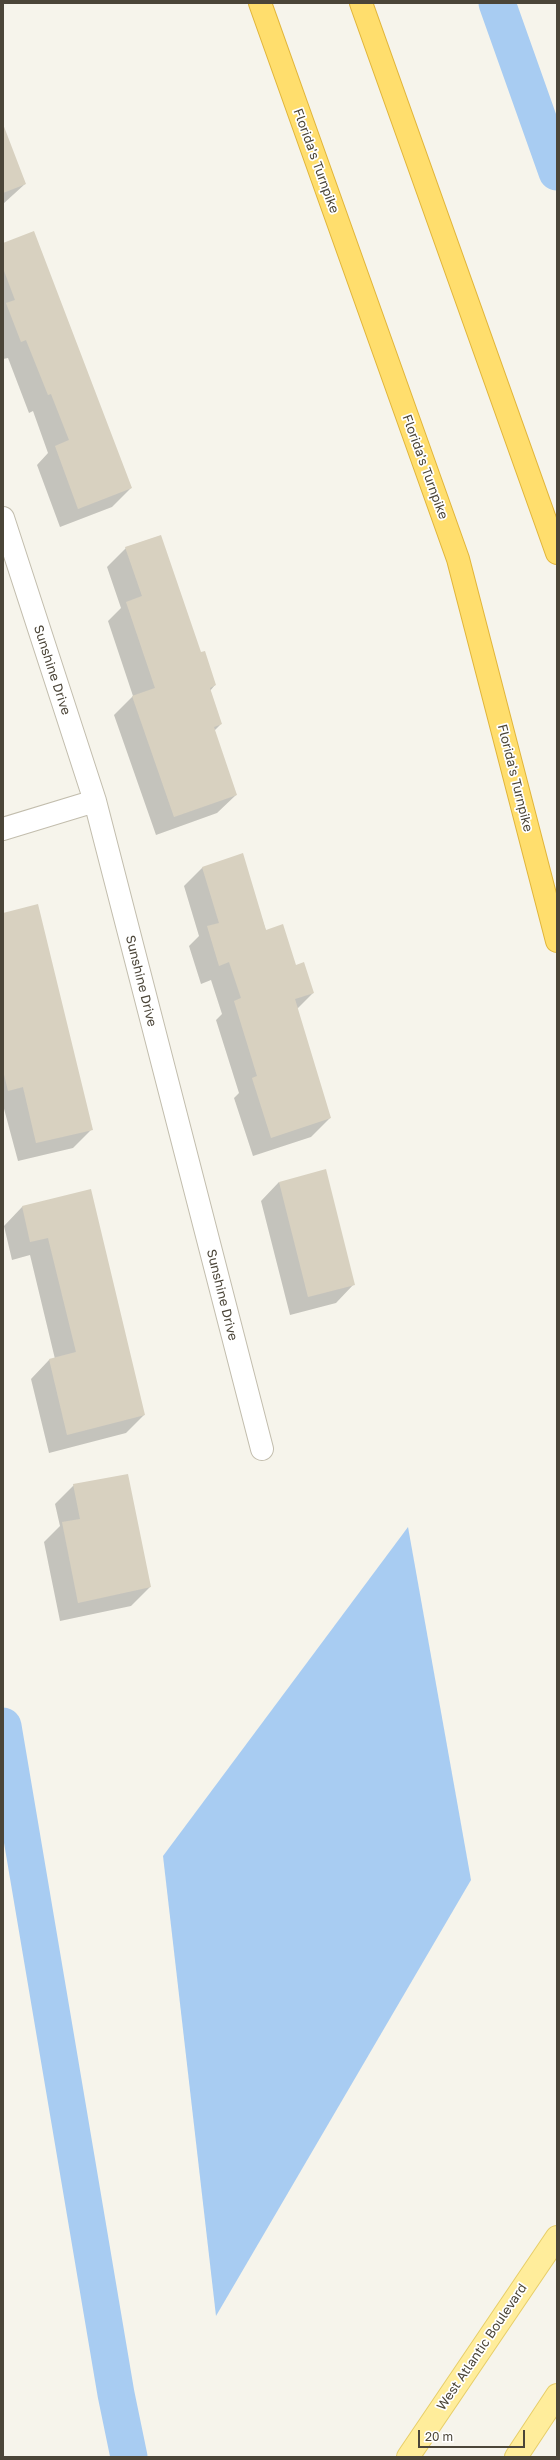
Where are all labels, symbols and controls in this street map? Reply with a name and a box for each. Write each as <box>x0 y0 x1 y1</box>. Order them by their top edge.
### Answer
street label: Florida's Turnpike <box>290 107 342 215</box>
street label: Florida's Turnpike <box>399 413 451 521</box>
street label: Sunshine Drive <box>30 623 74 717</box>
street label: Florida's Turnpike <box>494 723 536 833</box>
street label: Sunshine Drive <box>122 934 160 1028</box>
street label: Sunshine Drive <box>203 1248 241 1342</box>
street label: West Atlantic Boulevard <box>434 2281 530 2413</box>
scale bar <box>420 2422 527 2448</box>
text: 20 m <box>425 2429 453 2444</box>

